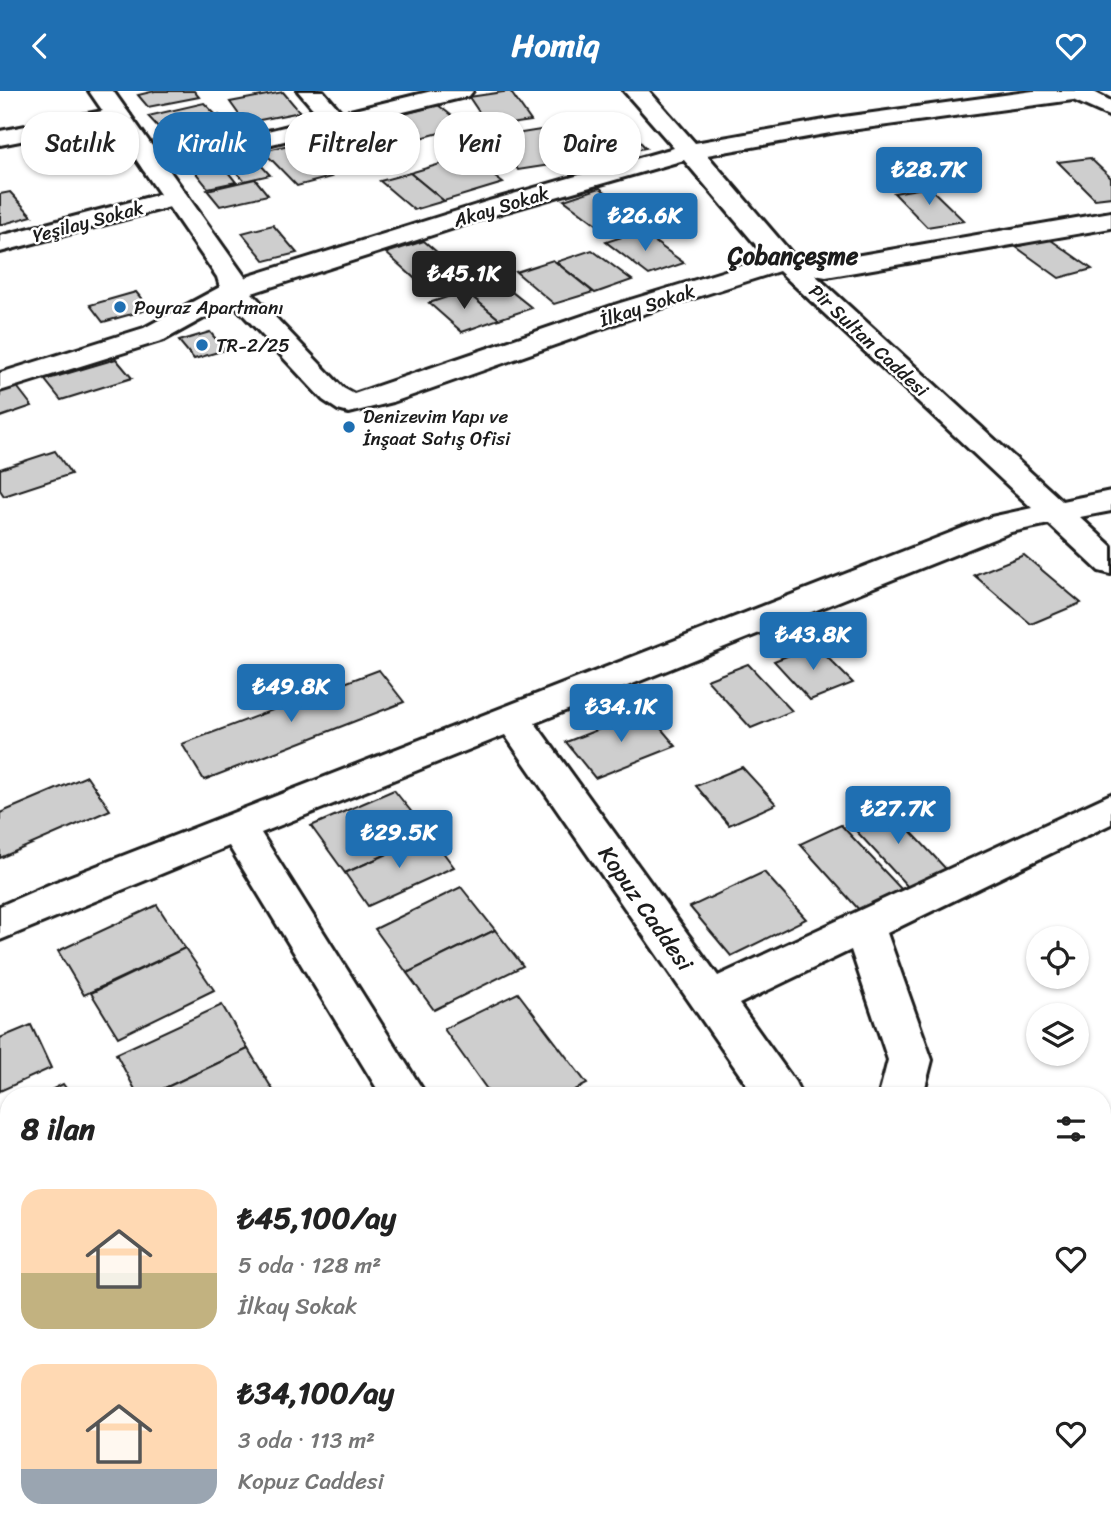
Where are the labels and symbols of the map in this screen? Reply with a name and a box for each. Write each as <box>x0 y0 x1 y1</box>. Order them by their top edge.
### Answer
pin: ₺28.7K <box>872 148 986 207</box>
street label: Akay Sokak <box>448 176 554 237</box>
street label: Yeşilay Sokak <box>29 191 148 252</box>
pin: ₺26.6K <box>588 193 702 253</box>
district label: Çobançeşme <box>727 235 859 277</box>
pin: ₺45.1K <box>407 251 521 311</box>
street label: İlkay Sokak <box>594 275 699 337</box>
street label: Pir Sultan Caddesi <box>801 276 937 406</box>
place label: Poyraz Apartmanı <box>134 291 283 324</box>
marker: Poyraz Apartmanı <box>112 299 128 315</box>
place label: TR-2/25 <box>216 329 290 362</box>
marker: TR-2/25 <box>194 337 210 353</box>
place label: Denizevim Yapı ve İnşaat Satış Ofisi <box>362 400 511 455</box>
marker: Denizevim Yapı ve İnşaat Satış Ofisi <box>341 419 357 435</box>
pin: ₺43.8K <box>756 613 870 672</box>
pin: ₺49.8K <box>234 665 348 724</box>
pin: ₺34.1K <box>564 685 678 744</box>
pin: ₺27.7K <box>841 787 955 846</box>
pin: ₺29.5K <box>342 811 456 870</box>
street label: Kopuz Caddesi <box>587 837 705 980</box>

